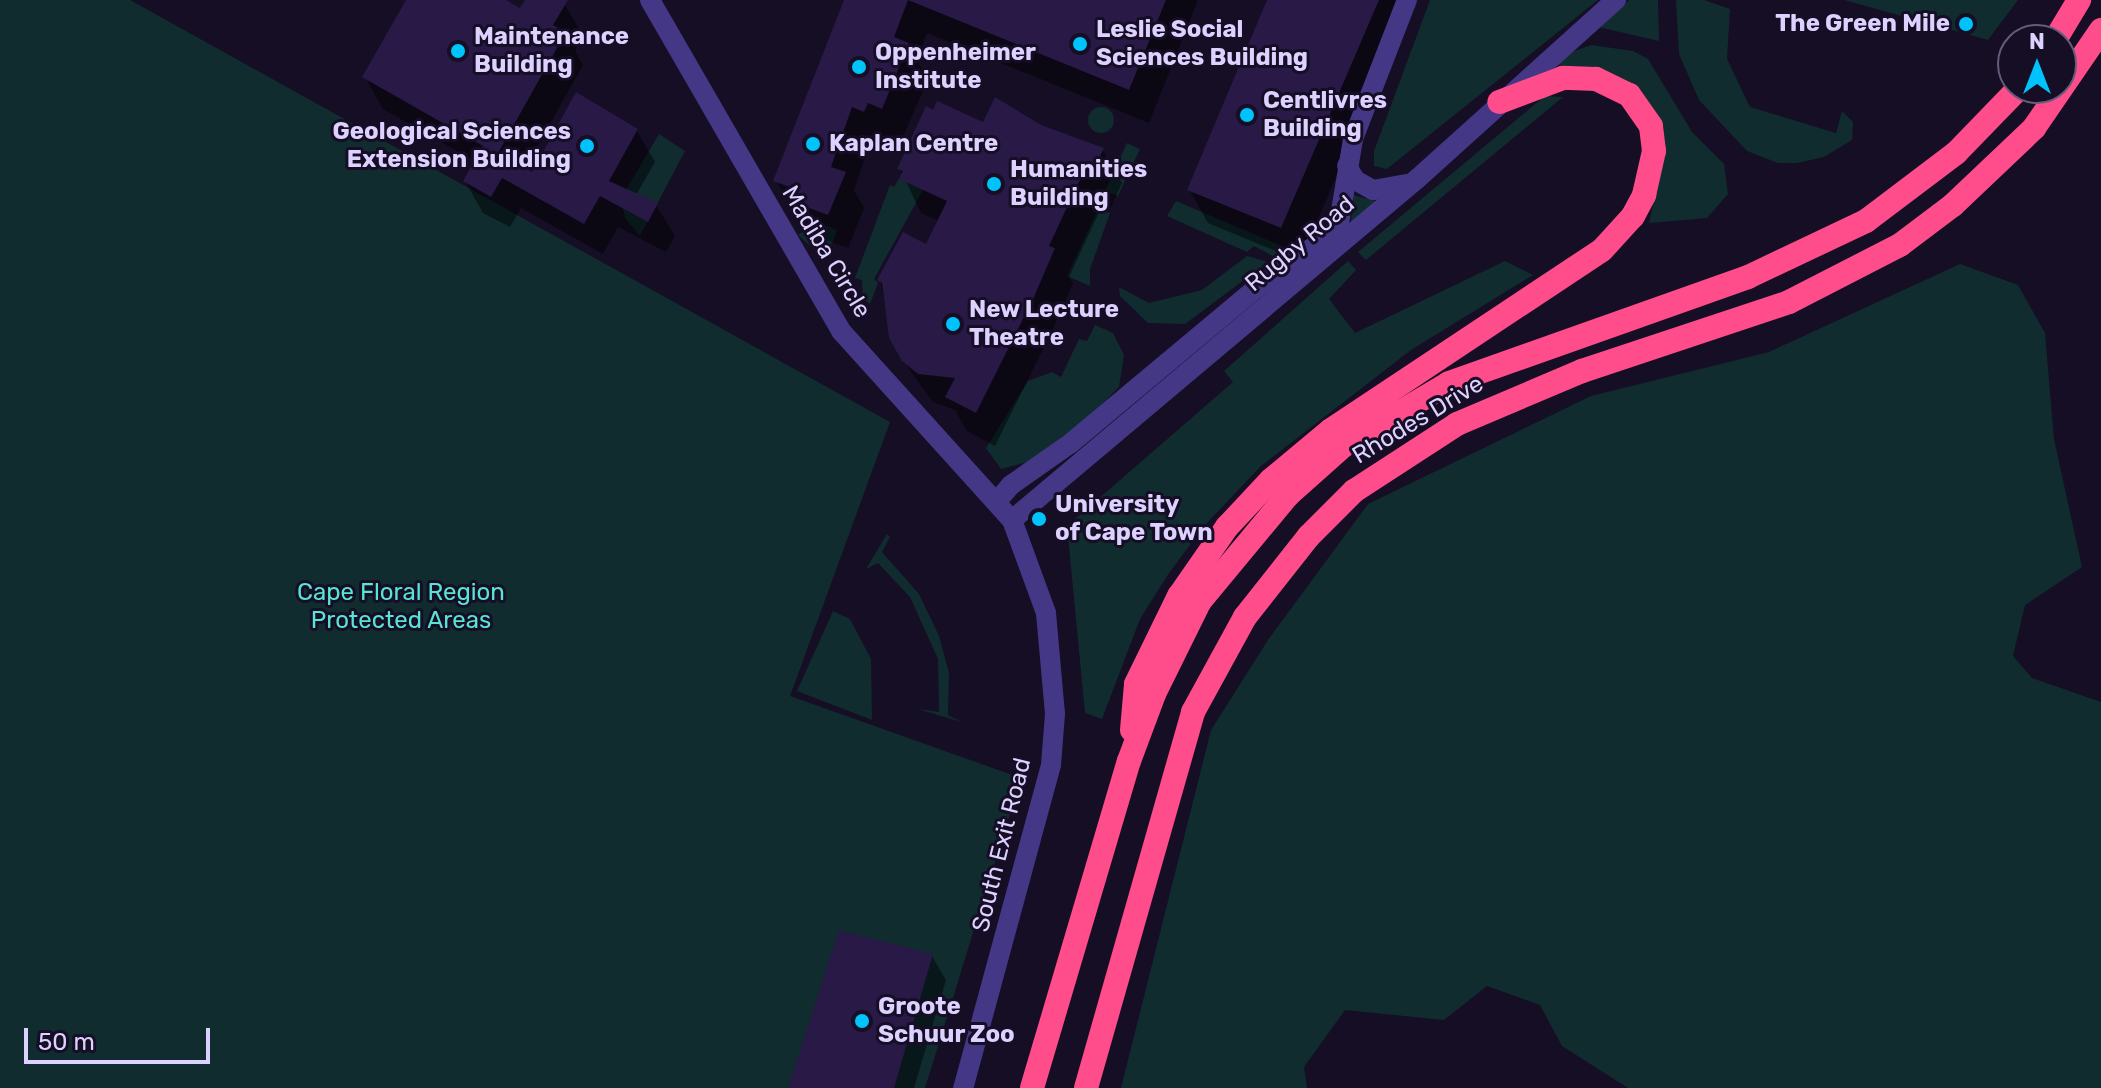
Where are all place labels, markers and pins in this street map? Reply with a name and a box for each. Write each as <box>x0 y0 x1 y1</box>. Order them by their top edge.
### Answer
place label: The Green Mile <box>1775 10 1950 38</box>
marker: The Green Mile <box>1957 15 1975 33</box>
place label: Leslie Social Sciences Building <box>1096 16 1308 72</box>
place label: Maintenance Building <box>474 23 629 79</box>
marker: Leslie Social Sciences Building <box>1071 35 1089 53</box>
place label: Oppenheimer Institute <box>875 39 1036 95</box>
marker: Maintenance Building <box>449 42 467 60</box>
marker: Oppenheimer Institute <box>850 58 868 76</box>
place label: Centlivres Building <box>1263 87 1387 143</box>
marker: Centlivres Building <box>1238 106 1256 124</box>
place label: Geological Sciences Extension Building <box>333 118 571 174</box>
place label: Kaplan Centre <box>829 130 998 158</box>
marker: Kaplan Centre <box>804 135 822 153</box>
marker: Geological Sciences Extension Building <box>578 137 596 155</box>
place label: Humanities Building <box>1010 156 1147 212</box>
marker: Humanities Building <box>985 175 1003 193</box>
place label: New Lecture Theatre <box>969 296 1120 352</box>
marker: New Lecture Theatre <box>944 315 962 333</box>
place label: University of Cape Town <box>1055 491 1214 547</box>
marker: University of Cape Town <box>1030 510 1048 528</box>
place label: Groote Schuur Zoo <box>878 993 1015 1049</box>
marker: Groote Schuur Zoo <box>853 1012 871 1030</box>

